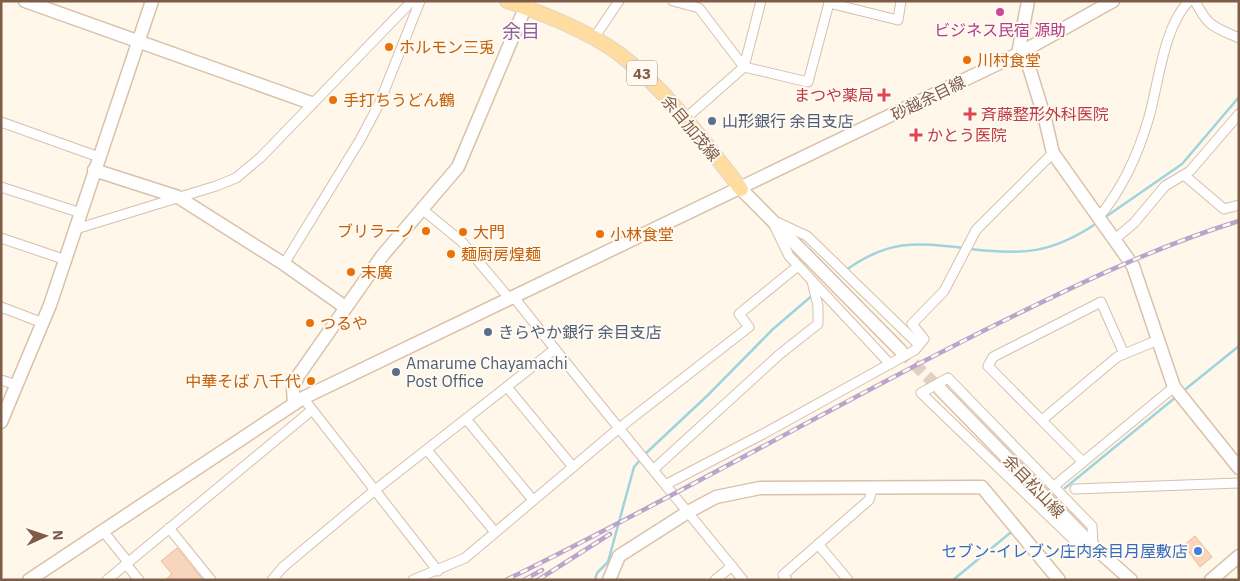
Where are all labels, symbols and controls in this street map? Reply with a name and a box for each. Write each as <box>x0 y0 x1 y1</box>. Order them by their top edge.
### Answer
marker: ビジネス民宿 源助 <box>994 6 1006 18</box>
district label: 余目 <box>502 19 540 43</box>
place label: ビジネス民宿 源助 <box>934 20 1066 40</box>
place label: ホルモン三兎 <box>399 37 495 57</box>
marker: ホルモン三兎 <box>383 41 395 53</box>
place label: 川村食堂 <box>977 50 1041 70</box>
marker: 川村食堂 <box>961 54 973 66</box>
road number: 43 <box>627 60 657 86</box>
street label: 砂越余目線 <box>888 71 968 125</box>
place label: まつや薬局 <box>794 85 874 105</box>
marker: まつや薬局 <box>878 89 890 101</box>
place label: 手打ちうどん鶴 <box>343 90 455 110</box>
street label: 余目加茂線 <box>658 91 724 165</box>
marker: 手打ちうどん鶴 <box>327 94 339 106</box>
place label: 斉藤整形外科医院 <box>981 104 1109 124</box>
marker: 斉藤整形外科医院 <box>963 107 977 121</box>
place label: 山形銀行 余目支店 <box>722 111 854 131</box>
marker: 山形銀行 余目支店 <box>706 115 718 127</box>
place label: かとう医院 <box>927 125 1007 145</box>
marker: かとう医院 <box>909 128 923 142</box>
place label: ブリラーノ <box>337 221 416 241</box>
place label: 大門 <box>473 222 505 242</box>
place label: 小林食堂 <box>610 224 674 244</box>
marker: ブリラーノ <box>420 225 432 237</box>
marker: 大門 <box>457 226 469 238</box>
marker: 小林食堂 <box>594 228 606 240</box>
place label: 麺厨房煌麺 <box>461 244 541 264</box>
marker: 麺厨房煌麺 <box>445 248 457 260</box>
place label: 末廣 <box>361 262 393 282</box>
marker: 末廣 <box>345 266 357 278</box>
place label: つるや <box>320 313 368 333</box>
marker: つるや <box>304 317 316 329</box>
place label: きらやか銀行 余目支店 <box>498 322 662 342</box>
marker: きらやか銀行 余目支店 <box>482 326 494 338</box>
place label: Amarume Chayamachi Post Office <box>406 353 568 391</box>
marker: Amarume Chayamachi Post Office <box>390 366 402 378</box>
place label: 中華そば 八千代 <box>185 371 301 391</box>
marker: 中華そば 八千代 <box>305 375 317 387</box>
street label: 余目松山線 <box>999 450 1069 522</box>
north arrow <box>20 511 70 561</box>
text: N <box>49 530 67 541</box>
place label: セブン-イレブン庄内余目月屋敷店 <box>942 541 1188 561</box>
marker: セブン-イレブン庄内余目月屋敷店 <box>1192 545 1204 557</box>

